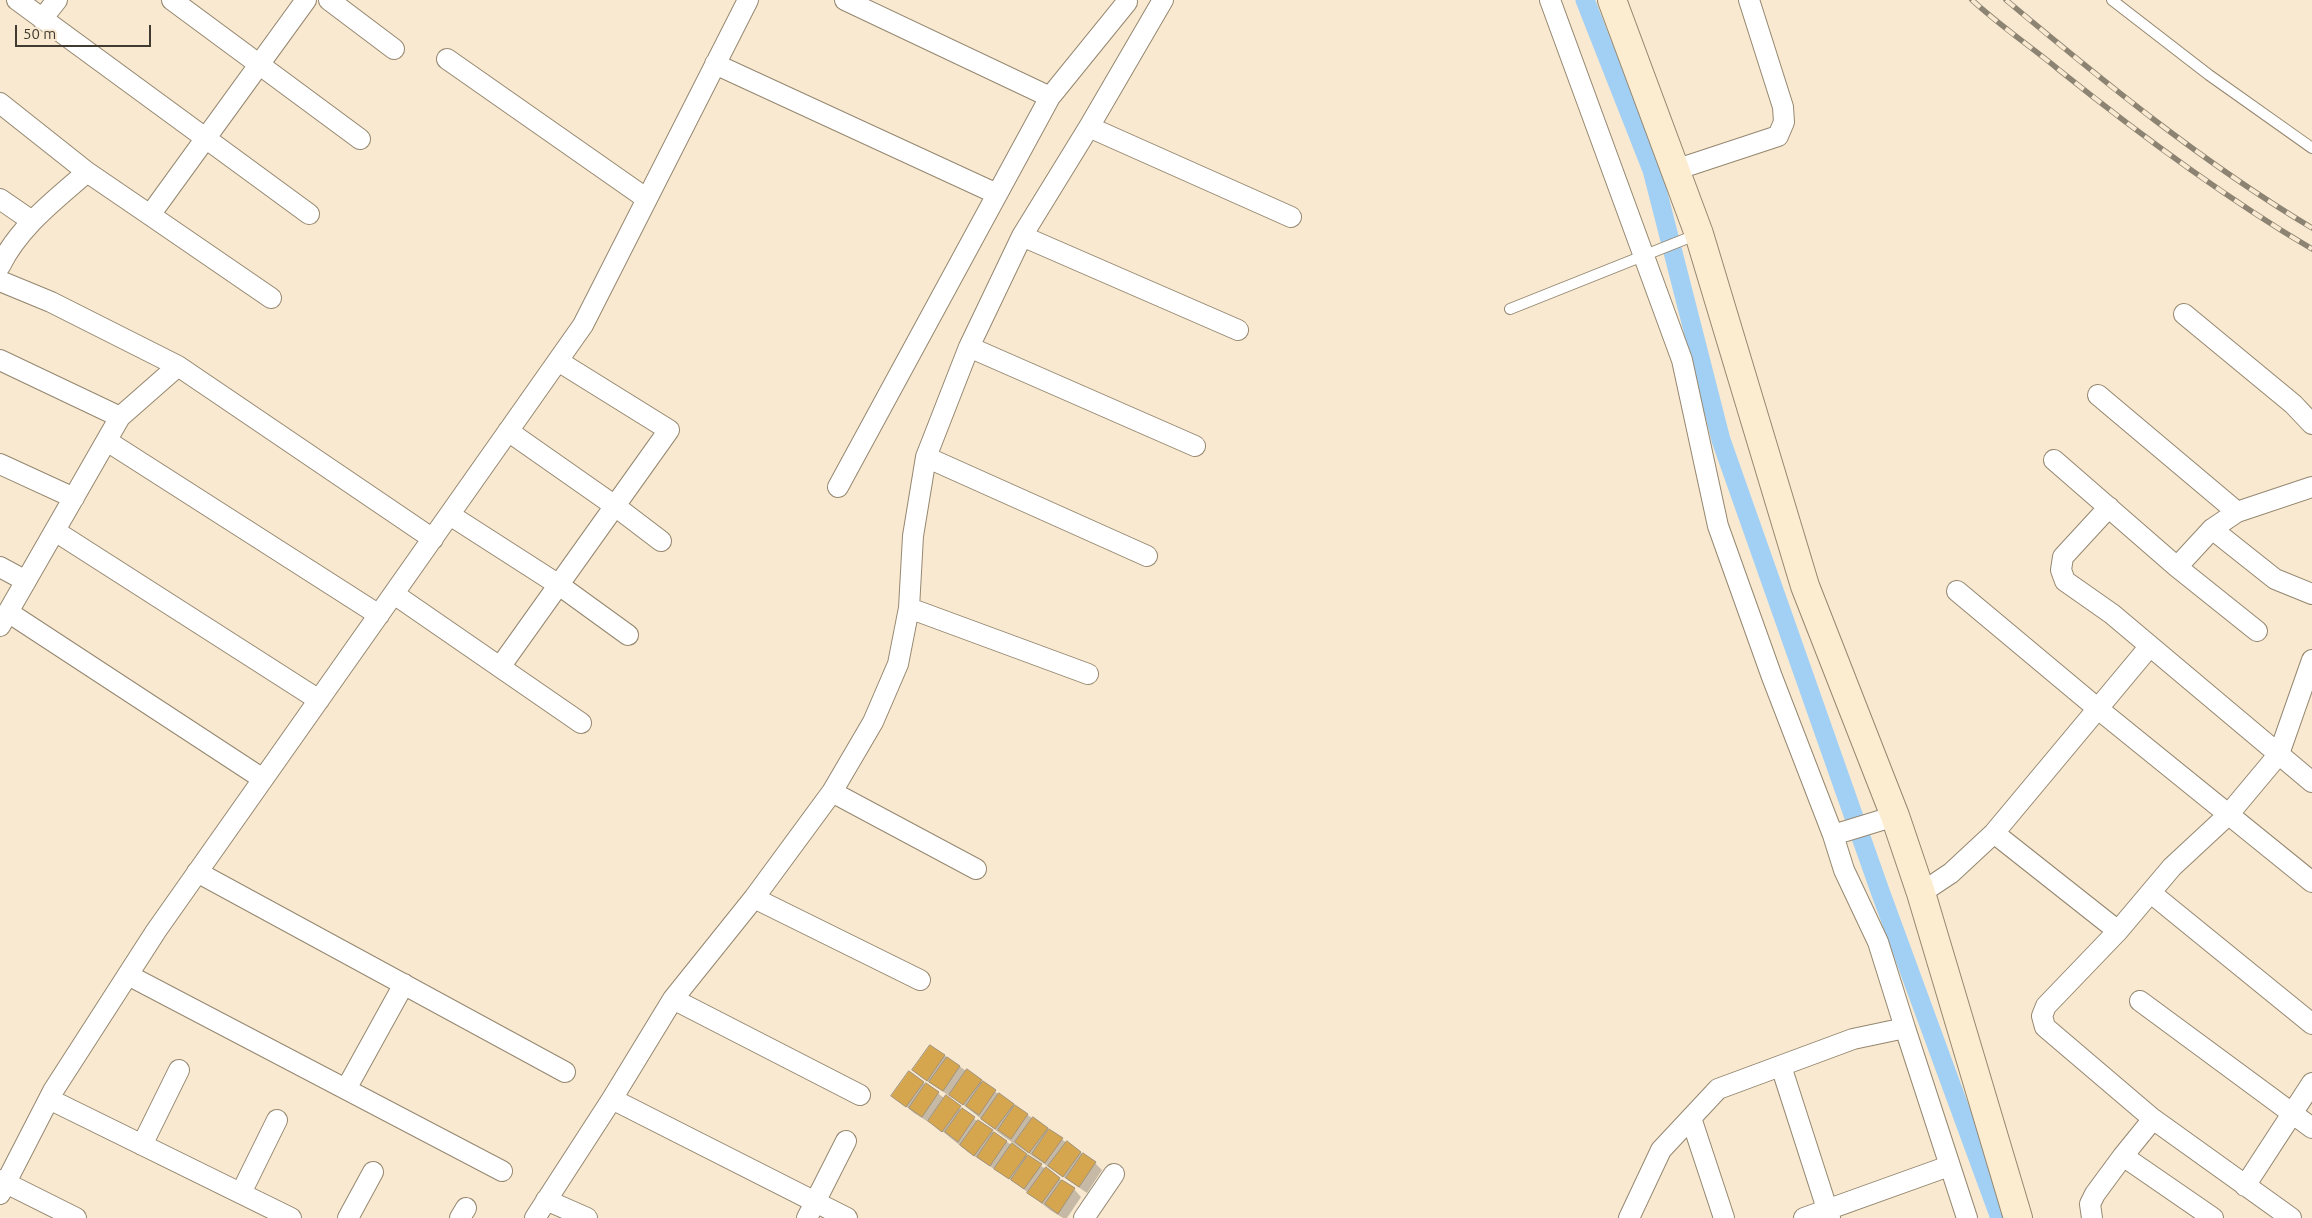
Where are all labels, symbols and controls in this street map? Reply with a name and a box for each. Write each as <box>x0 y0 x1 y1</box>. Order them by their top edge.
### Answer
scale bar <box>18 15 154 47</box>
text: 50 m <box>23 25 56 42</box>

